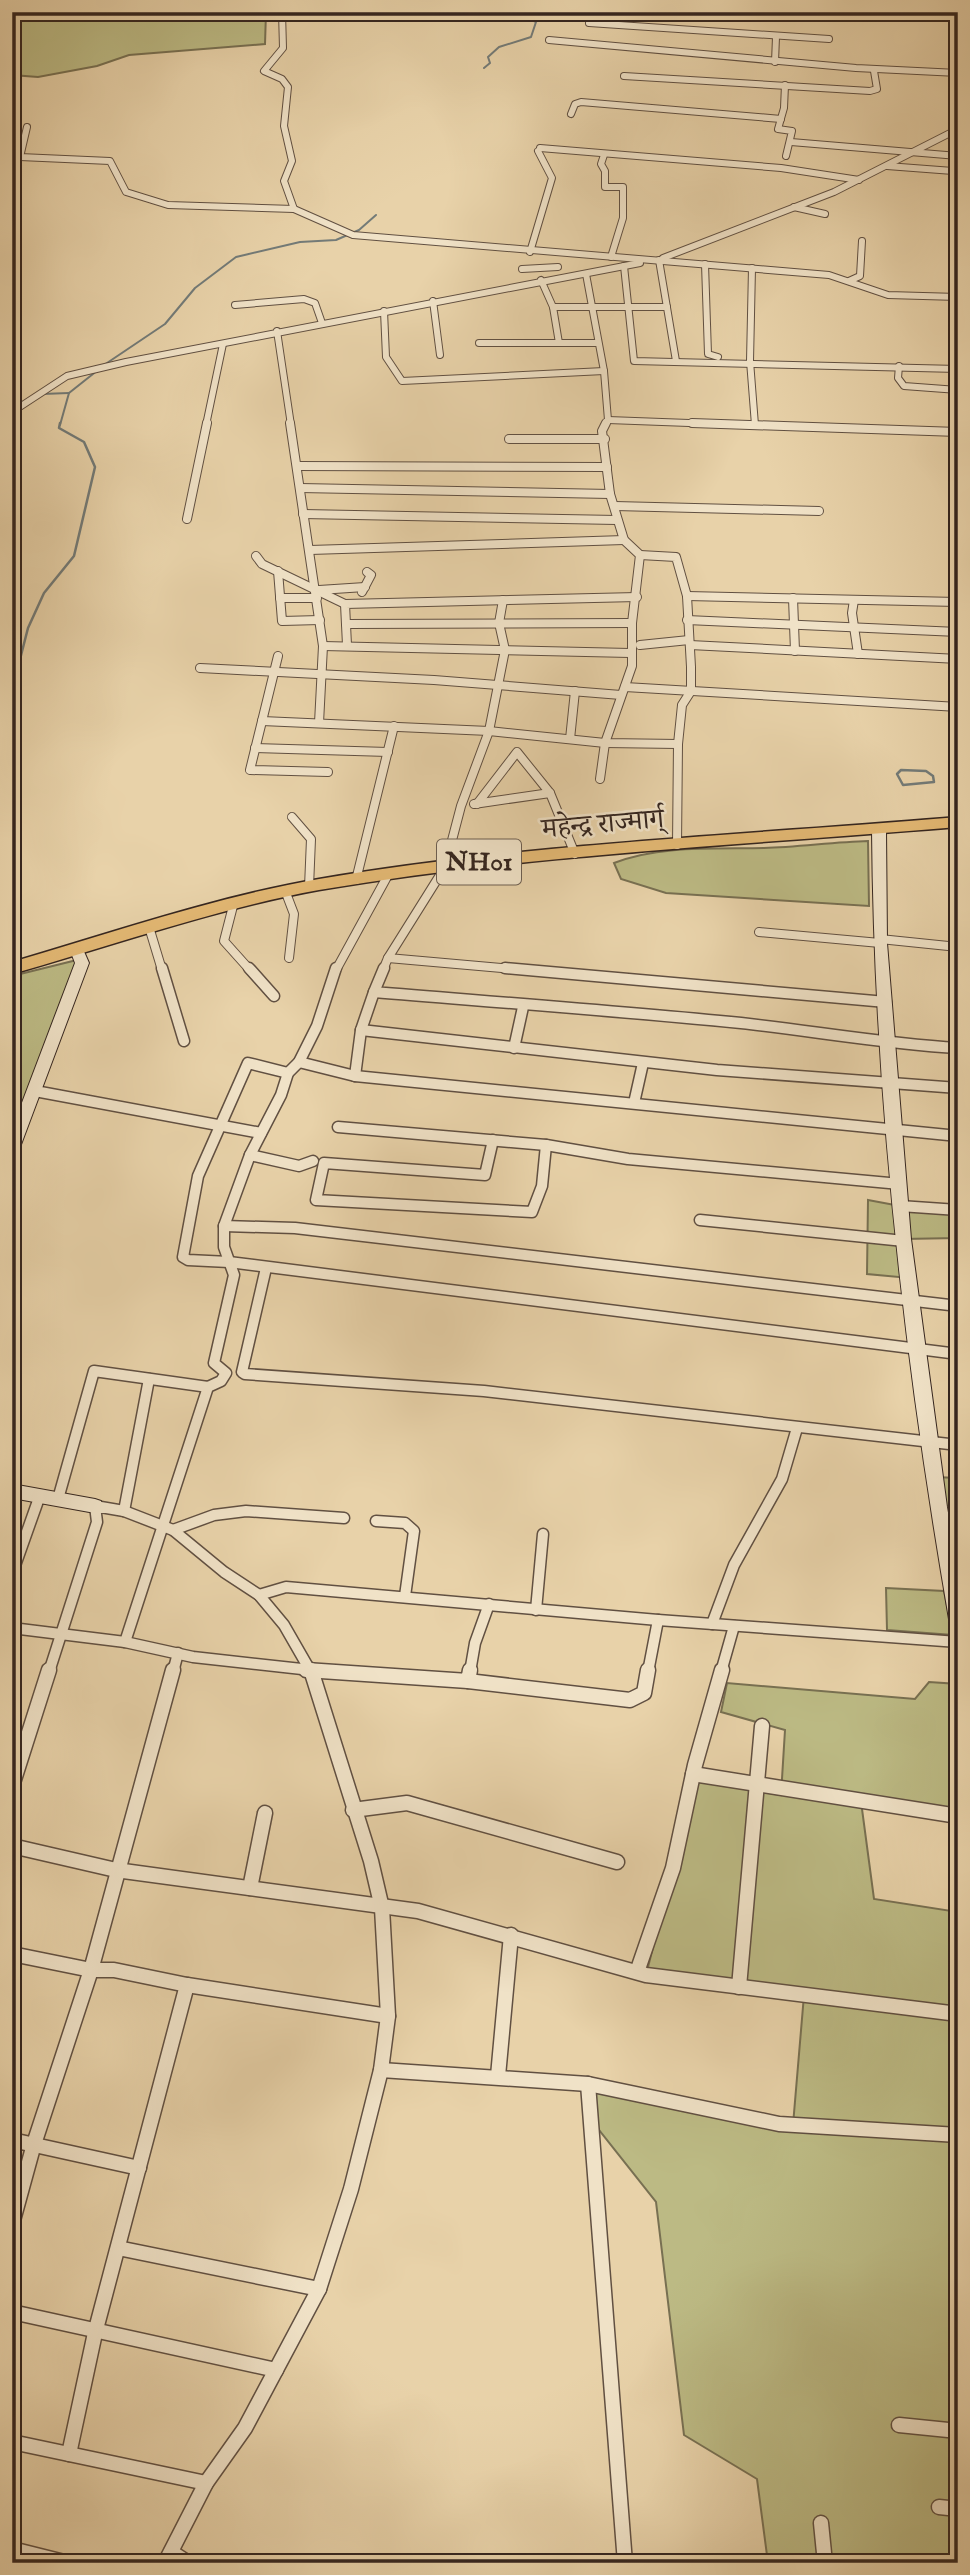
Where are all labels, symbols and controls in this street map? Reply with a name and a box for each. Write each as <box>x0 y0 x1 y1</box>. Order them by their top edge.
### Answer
street label: महेन्द्र राज्मार्ग् <box>538 801 669 848</box>
road number: NH01 <box>437 840 521 884</box>

